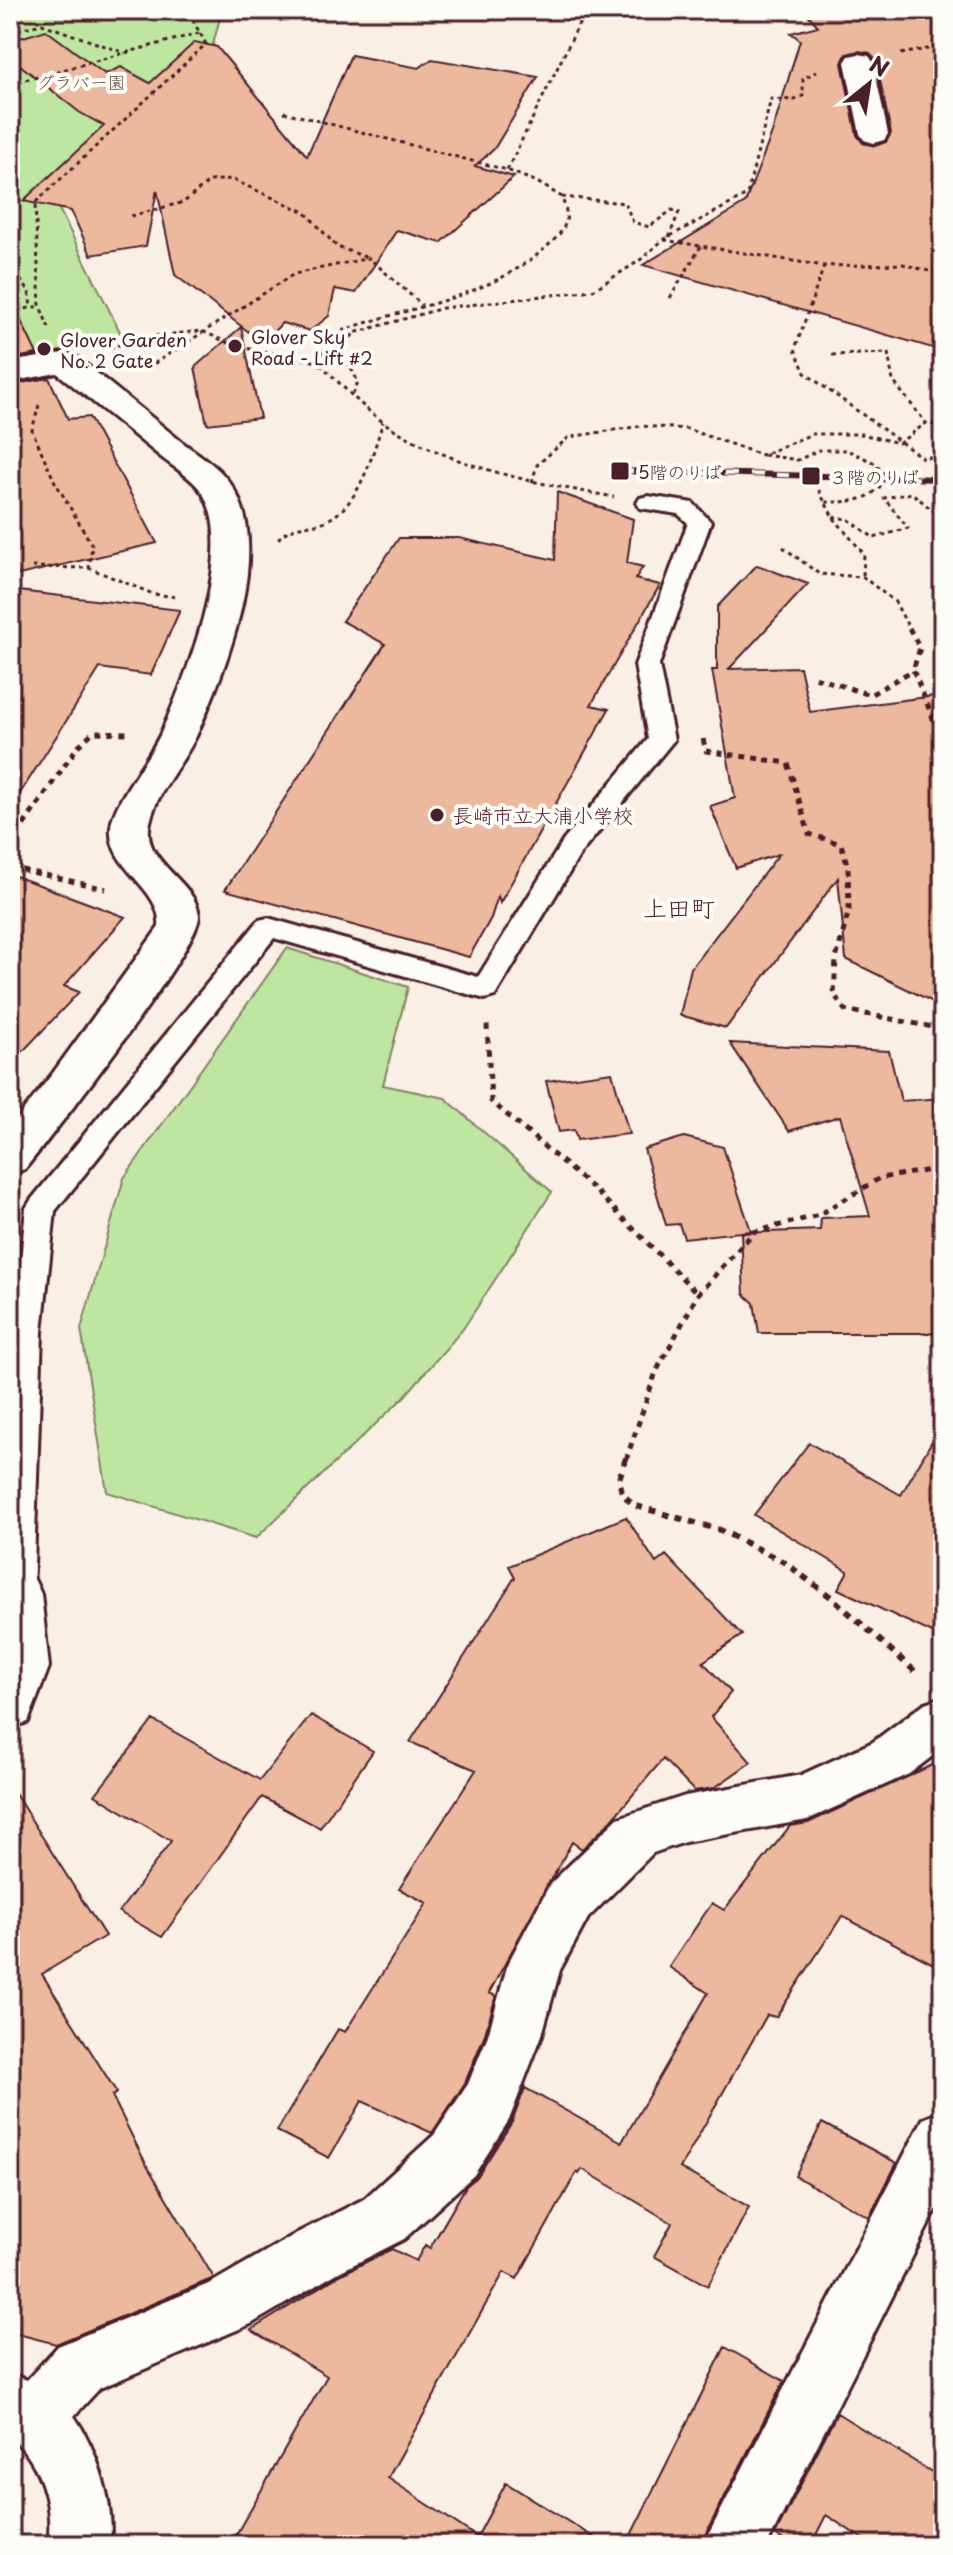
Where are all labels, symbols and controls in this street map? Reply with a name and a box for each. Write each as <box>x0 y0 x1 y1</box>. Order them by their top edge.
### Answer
north arrow <box>829 44 909 124</box>
text: N <box>864 47 896 84</box>
park label: グラバー園 <box>36 68 126 95</box>
place label: Glover Sky Road - Lift #2 <box>251 323 373 371</box>
place label: Glover Garden No. 2 Gate <box>60 326 187 374</box>
marker: Glover Sky Road - Lift #2 <box>226 337 244 355</box>
marker: Glover Garden No. 2 Gate <box>35 340 53 358</box>
place label: 5階のりば <box>638 458 722 485</box>
marker: 5階のりば <box>609 460 631 482</box>
place label: ３階のりば <box>829 463 919 490</box>
marker: ３階のりば <box>800 465 822 487</box>
place label: 長崎市立大浦小学校 <box>453 800 633 830</box>
marker: 長崎市立大浦小学校 <box>428 806 446 824</box>
district label: 上田町 <box>643 889 715 925</box>

